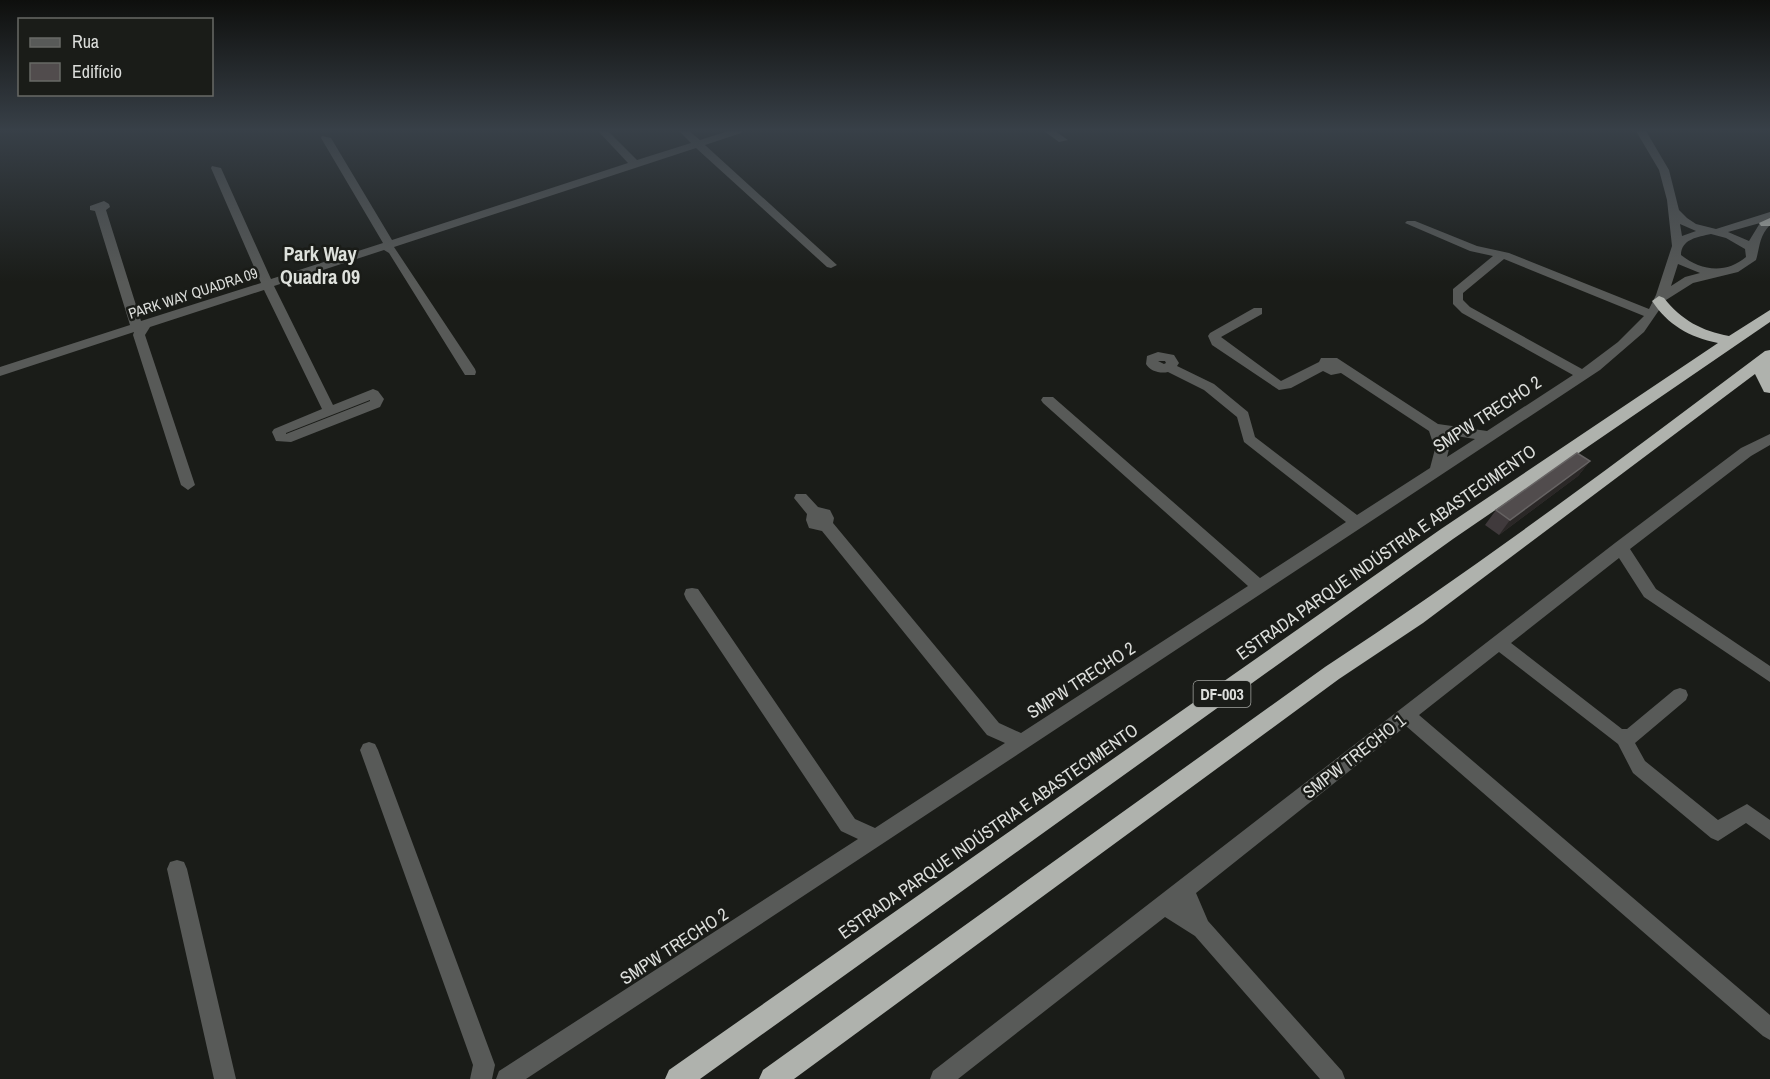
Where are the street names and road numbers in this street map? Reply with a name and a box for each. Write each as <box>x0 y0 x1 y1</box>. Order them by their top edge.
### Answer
street label: PARK WAY QUADRA 09 <box>126 262 261 324</box>
street label: SMPW TRECHO 2 <box>1428 370 1546 458</box>
street label: ESTRADA PARQUE INDÚSTRIA E ABASTECIMENTO <box>1231 438 1541 666</box>
street label: SMPW TRECHO 2 <box>1022 636 1140 724</box>
road number: DF-003 <box>1194 681 1250 707</box>
street label: SMPW TRECHO 1 <box>1297 707 1411 804</box>
street label: ESTRADA PARQUE INDÚSTRIA E ABASTECIMENTO <box>833 717 1143 945</box>
street label: SMPW TRECHO 2 <box>615 902 733 990</box>

